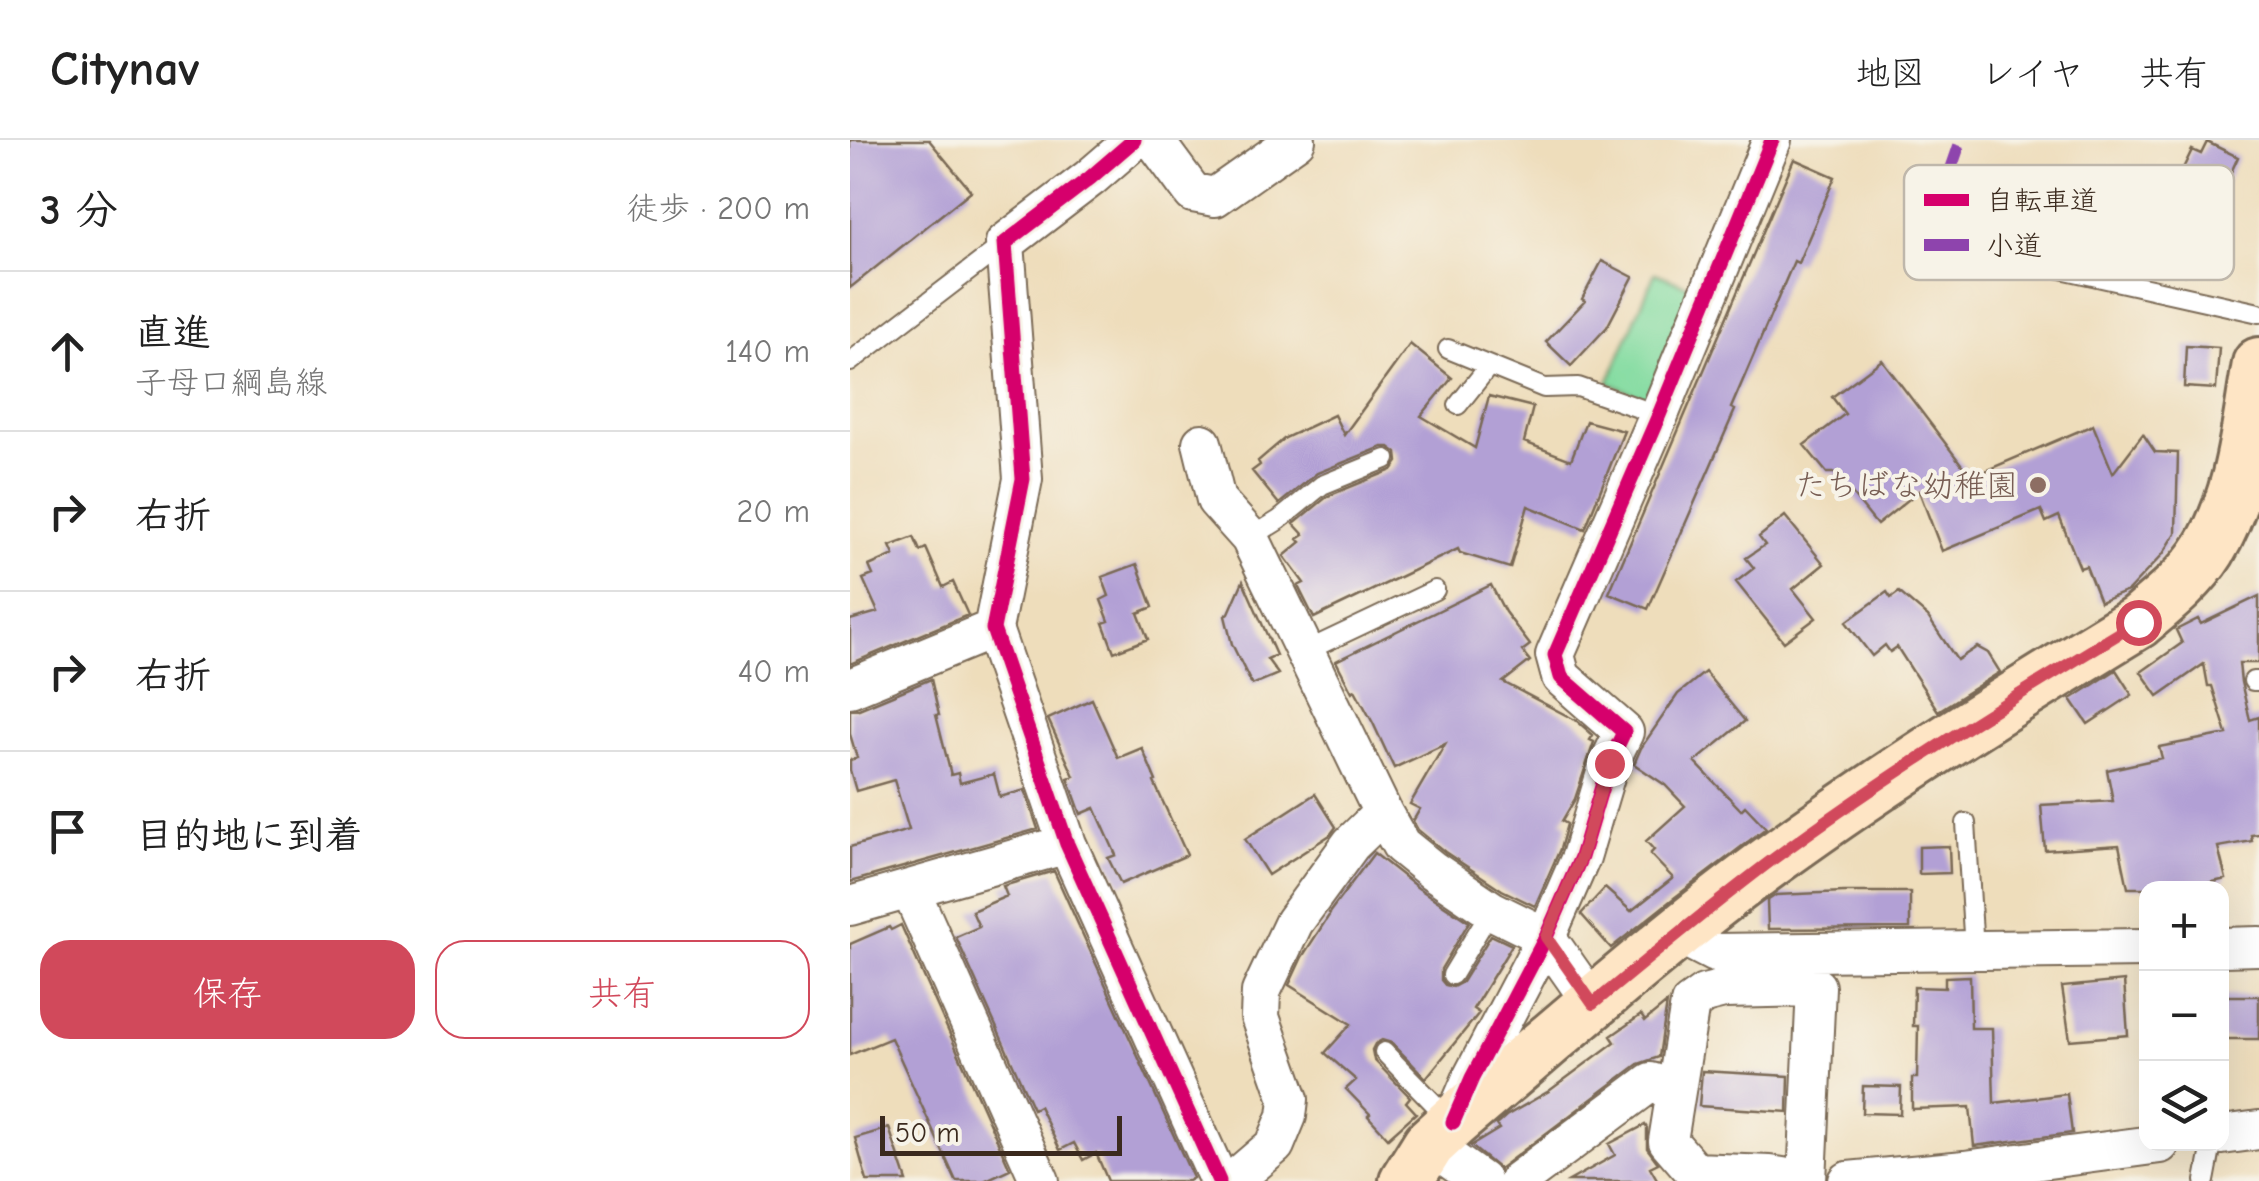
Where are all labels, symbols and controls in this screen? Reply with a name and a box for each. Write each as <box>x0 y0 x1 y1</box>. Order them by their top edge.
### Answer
text: Citynav <box>50 42 199 97</box>
text: 地図 <box>1855 53 1925 94</box>
text: レイヤ <box>1980 53 2084 94</box>
text: 共有 <box>2139 53 2209 94</box>
legend <box>1904 165 2234 280</box>
text: 自転車道 <box>1986 185 2098 217</box>
text: 3 分 <box>40 186 118 235</box>
text: 徒歩 · 200 m <box>626 190 810 227</box>
text: 小道 <box>1986 230 2042 262</box>
text: 直進 <box>135 311 211 355</box>
icon: ahead <box>40 324 95 379</box>
text: 140 m <box>725 333 810 370</box>
text: 子母口綱島線 <box>135 364 327 401</box>
place label: たちばな幼稚園 <box>1795 467 2018 504</box>
marker: たちばな幼稚園 <box>2027 474 2049 496</box>
icon: right <box>40 484 95 539</box>
text: 20 m <box>737 493 810 530</box>
text: 右折 <box>135 494 211 538</box>
route start <box>2116 600 2162 646</box>
icon: right <box>40 644 95 699</box>
text: 40 m <box>738 653 810 690</box>
text: 右折 <box>135 654 211 698</box>
route end <box>1587 741 1633 787</box>
icon: arrive <box>40 804 95 859</box>
text: 目的地に到着 <box>135 814 363 858</box>
map controls <box>2139 881 2229 1151</box>
button: + <box>2139 881 2229 971</box>
button: 保存 <box>40 940 415 1039</box>
button: 共有 <box>435 940 810 1039</box>
button: − <box>2139 971 2229 1061</box>
button: layers <box>2139 1061 2229 1151</box>
scale bar <box>880 1111 1122 1156</box>
text: 50 m <box>895 1117 960 1149</box>

